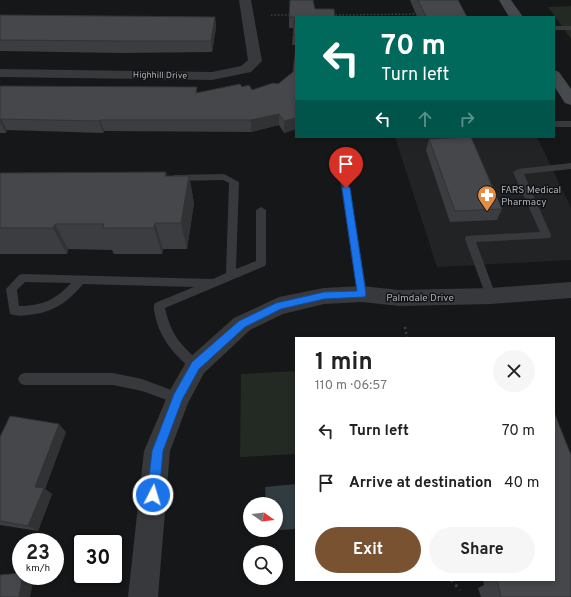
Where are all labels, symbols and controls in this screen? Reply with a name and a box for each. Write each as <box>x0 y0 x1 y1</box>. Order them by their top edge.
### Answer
text: 70 m <box>381 29 446 65</box>
icon: left <box>315 32 367 84</box>
text: Turn left <box>381 64 449 87</box>
street label: Highhill Drive <box>133 70 187 81</box>
icon: left <box>372 108 394 130</box>
icon: ahead <box>414 108 436 130</box>
icon: right <box>456 108 478 130</box>
pin <box>329 147 363 188</box>
icon: arrive <box>335 153 357 175</box>
pharmacy icon: FARS Medical Pharmacy <box>476 184 498 212</box>
place label: FARS Medical Pharmacy <box>501 184 561 209</box>
street label: Palmdale Drive <box>386 292 454 305</box>
text: 1 min <box>315 348 373 378</box>
button: close <box>493 350 535 392</box>
text: 110 m · 06:57 <box>315 378 387 394</box>
icon: left <box>315 420 337 442</box>
text: Turn left <box>349 422 409 441</box>
text: 70 m <box>502 422 535 441</box>
icon: arrive <box>315 472 337 494</box>
position arrow <box>132 474 174 516</box>
text: Arrive at destination <box>349 474 492 493</box>
text: 40 m <box>504 474 539 493</box>
north arrow <box>243 497 283 537</box>
map controls <box>243 497 283 585</box>
button: Exit <box>315 527 421 573</box>
button: Share <box>429 527 535 573</box>
speed limit sign: 30 <box>72 533 124 585</box>
text: 23 <box>26 541 50 567</box>
button: search <box>243 545 283 585</box>
text: km/h <box>26 562 50 575</box>

